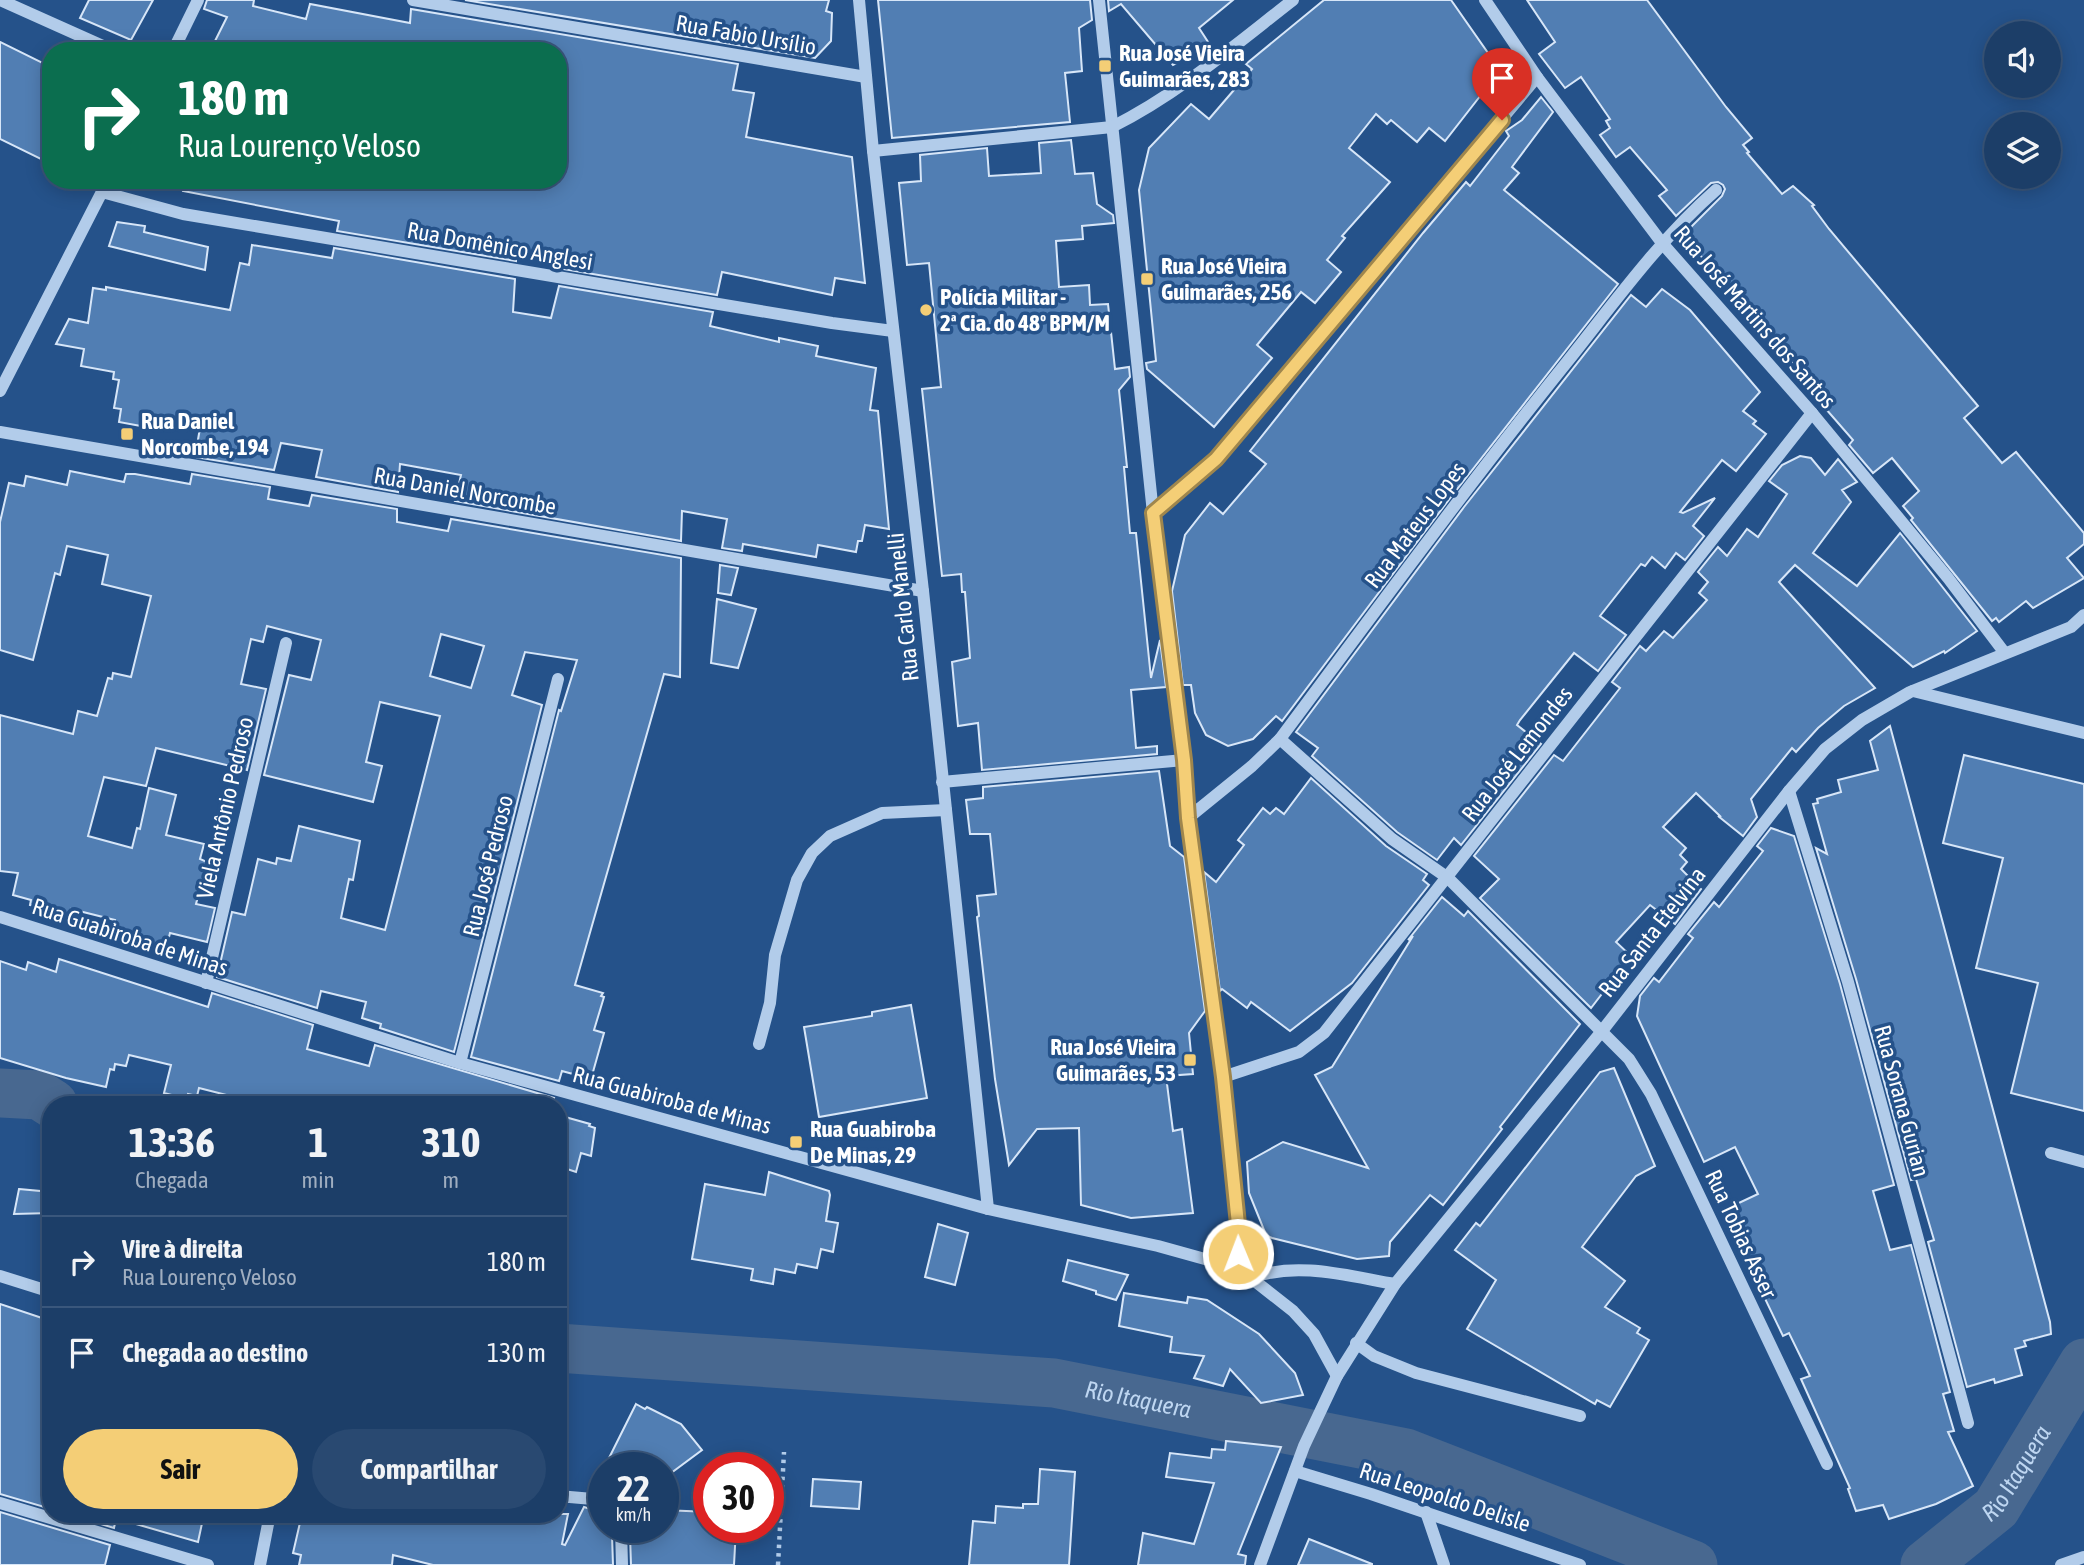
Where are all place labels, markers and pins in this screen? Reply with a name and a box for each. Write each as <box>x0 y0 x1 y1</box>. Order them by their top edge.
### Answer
place label: Rua José Vieira Guimarães, 283 <box>1119 40 1250 92</box>
pin <box>1472 48 1532 120</box>
marker: Rua José Vieira Guimarães, 283 <box>1097 58 1113 74</box>
place label: Rua José Vieira Guimarães, 256 <box>1161 253 1292 305</box>
marker: Rua José Vieira Guimarães, 256 <box>1139 271 1155 287</box>
place label: Polícia Militar - 2ª Cia. do 48º BPM/M <box>940 284 1110 336</box>
marker: Polícia Militar - 2ª Cia. do 48º BPM/M <box>918 302 934 318</box>
place label: Rua Daniel Norcombe, 194 <box>141 408 269 460</box>
marker: Rua Daniel Norcombe, 194 <box>119 426 135 442</box>
place label: Rua José Vieira Guimarães, 53 <box>1050 1034 1176 1086</box>
marker: Rua José Vieira Guimarães, 53 <box>1182 1052 1198 1068</box>
place label: Rua Guabiroba De Minas, 29 <box>810 1116 936 1168</box>
marker: Rua Guabiroba De Minas, 29 <box>788 1134 804 1150</box>

